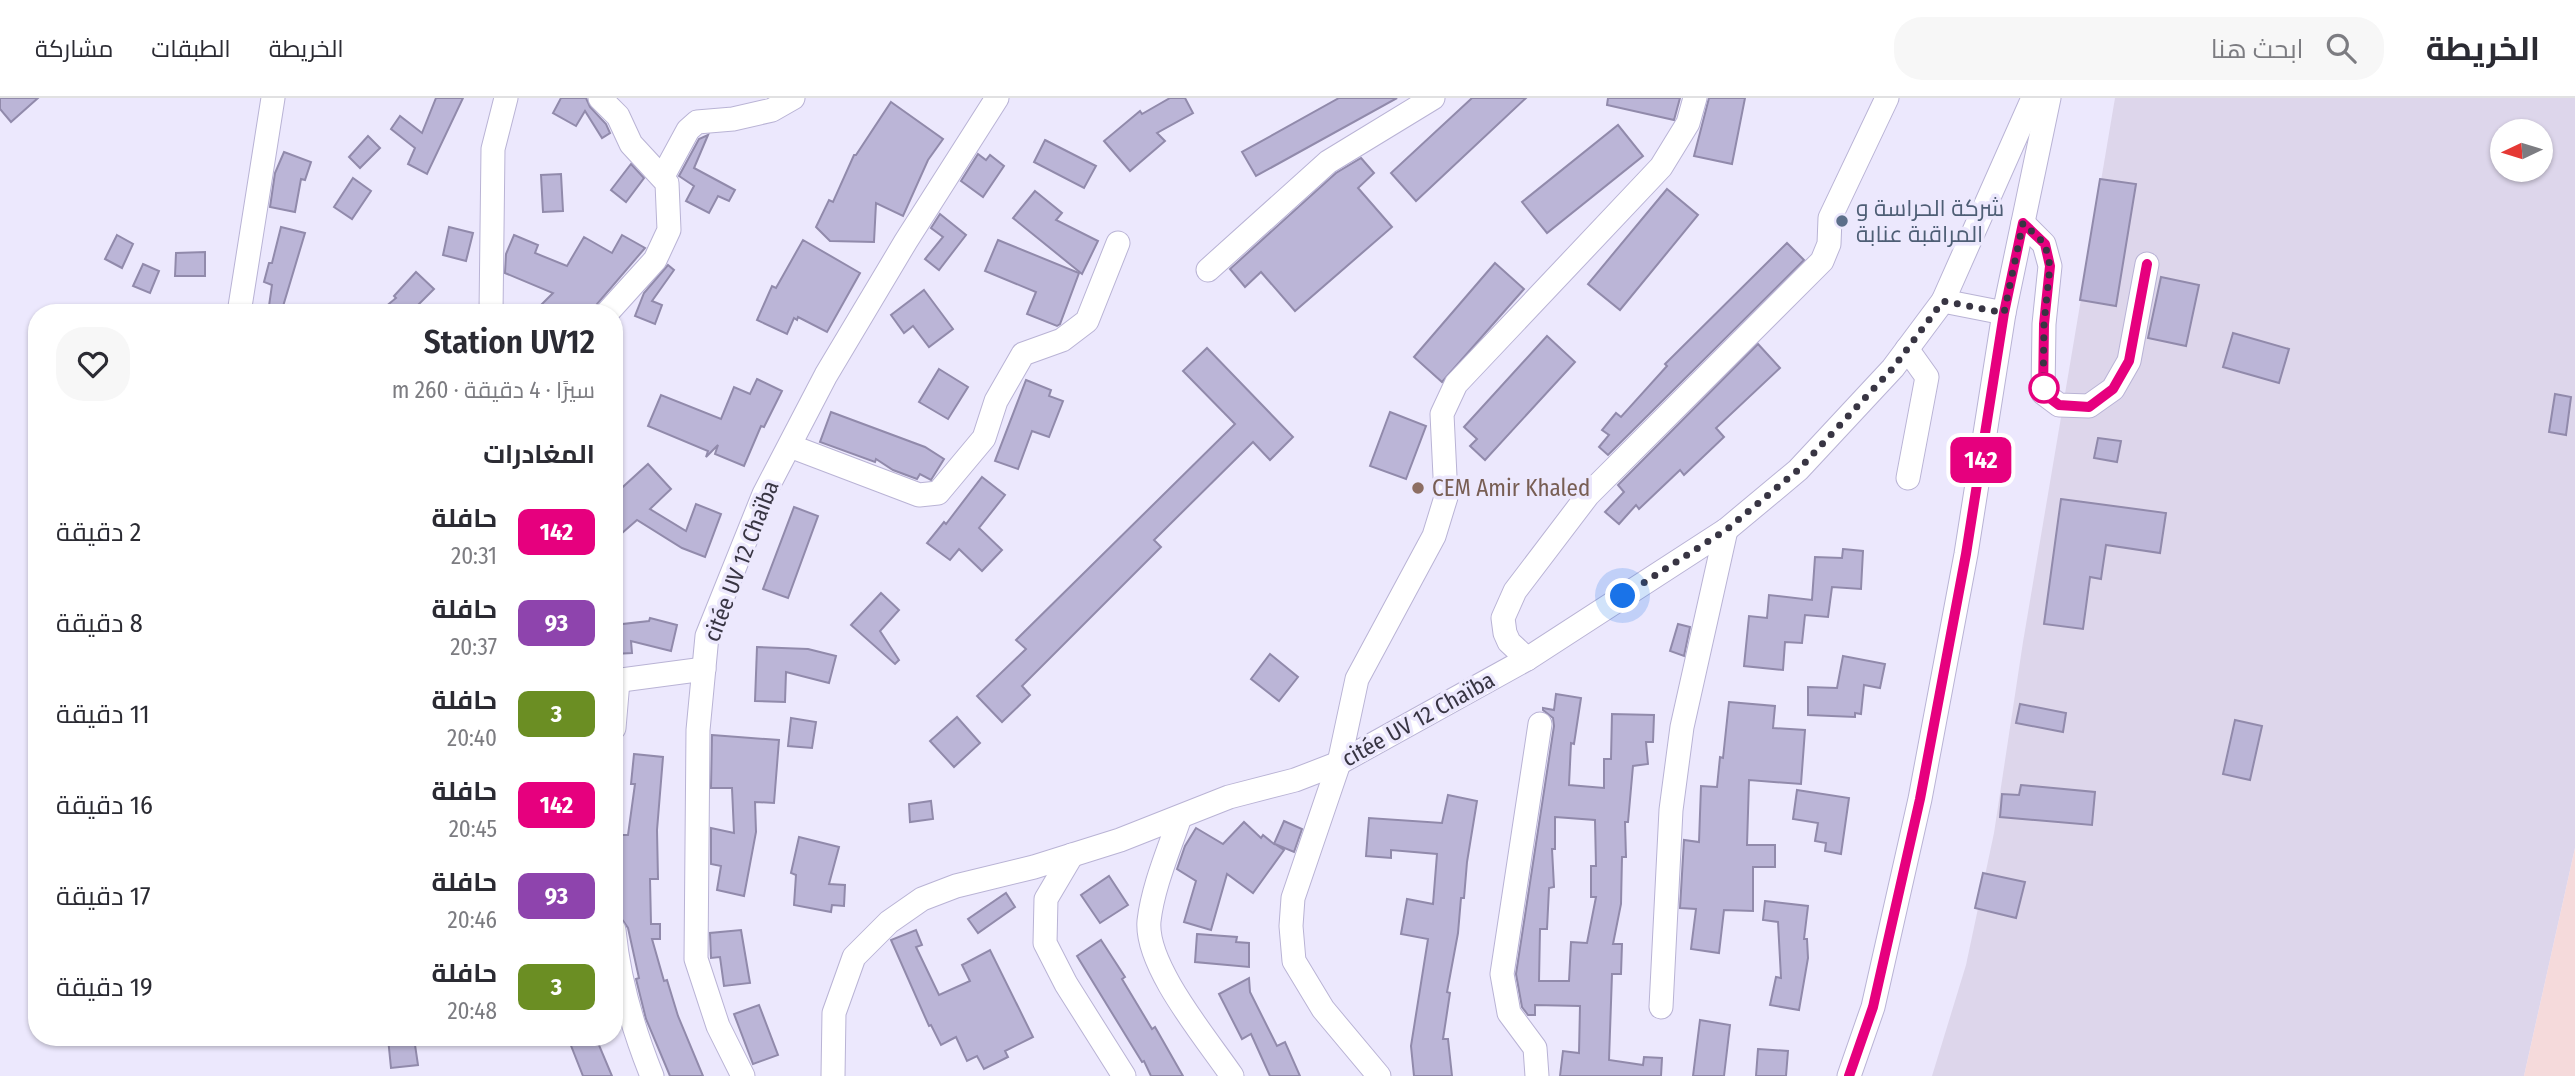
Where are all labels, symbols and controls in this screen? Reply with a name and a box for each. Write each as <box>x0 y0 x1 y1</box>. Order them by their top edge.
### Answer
search box <box>1894 17 2384 80</box>
icon: search <box>2322 29 2360 67</box>
text: الخريطة <box>2426 29 2540 69</box>
text: ابحث هنا <box>2211 34 2304 65</box>
text: مشاركة <box>35 35 113 63</box>
text: الطبقات <box>151 35 231 63</box>
text: الخريطة <box>269 35 344 63</box>
north arrow <box>2490 119 2553 182</box>
map controls <box>2490 119 2553 182</box>
place label: شركة الحراسة و المراقبة عنابة <box>1856 194 2004 248</box>
marker: شركة الحراسة و المراقبة عنابة <box>1834 213 1850 229</box>
text: Station UV12 <box>424 322 595 362</box>
button: heart <box>56 327 130 401</box>
unlabelled marker <box>2029 373 2059 403</box>
text: سيرًا · 4 دقيقة · 260 m <box>392 376 595 404</box>
line badge: 142 <box>1941 437 2021 483</box>
text: المغادرات <box>483 439 595 470</box>
text: 142 <box>1964 446 1998 474</box>
place label: CEM Amir Khaled <box>1432 474 1590 502</box>
street label: citée UV 12 Chaïba <box>697 476 785 646</box>
marker: CEM Amir Khaled <box>1410 480 1426 496</box>
text: حافلة <box>432 503 497 534</box>
text: 2 دقيقة <box>56 517 141 548</box>
text: 142 <box>540 518 573 546</box>
text: 20:31 <box>451 542 497 570</box>
your location <box>1605 578 1640 613</box>
text: حافلة <box>432 594 497 625</box>
text: 8 دقيقة <box>56 608 143 639</box>
text: 93 <box>545 609 568 637</box>
text: 20:37 <box>450 633 497 661</box>
street label: citée UV 12 Chaïba <box>1337 665 1499 773</box>
text: حافلة <box>432 685 497 716</box>
text: 11 دقيقة <box>56 699 150 730</box>
text: 3 <box>551 700 562 728</box>
text: 20:40 <box>447 724 497 752</box>
text: حافلة <box>432 776 497 807</box>
text: 16 دقيقة <box>56 790 153 821</box>
text: 142 <box>540 791 573 819</box>
text: 20:45 <box>449 815 497 843</box>
text: حافلة <box>432 867 497 898</box>
text: 17 دقيقة <box>56 881 150 912</box>
text: 93 <box>545 882 568 910</box>
text: 20:46 <box>448 906 497 934</box>
text: حافلة <box>432 958 497 989</box>
text: 19 دقيقة <box>56 972 153 1003</box>
text: 3 <box>551 973 562 1001</box>
text: 20:48 <box>447 997 497 1025</box>

